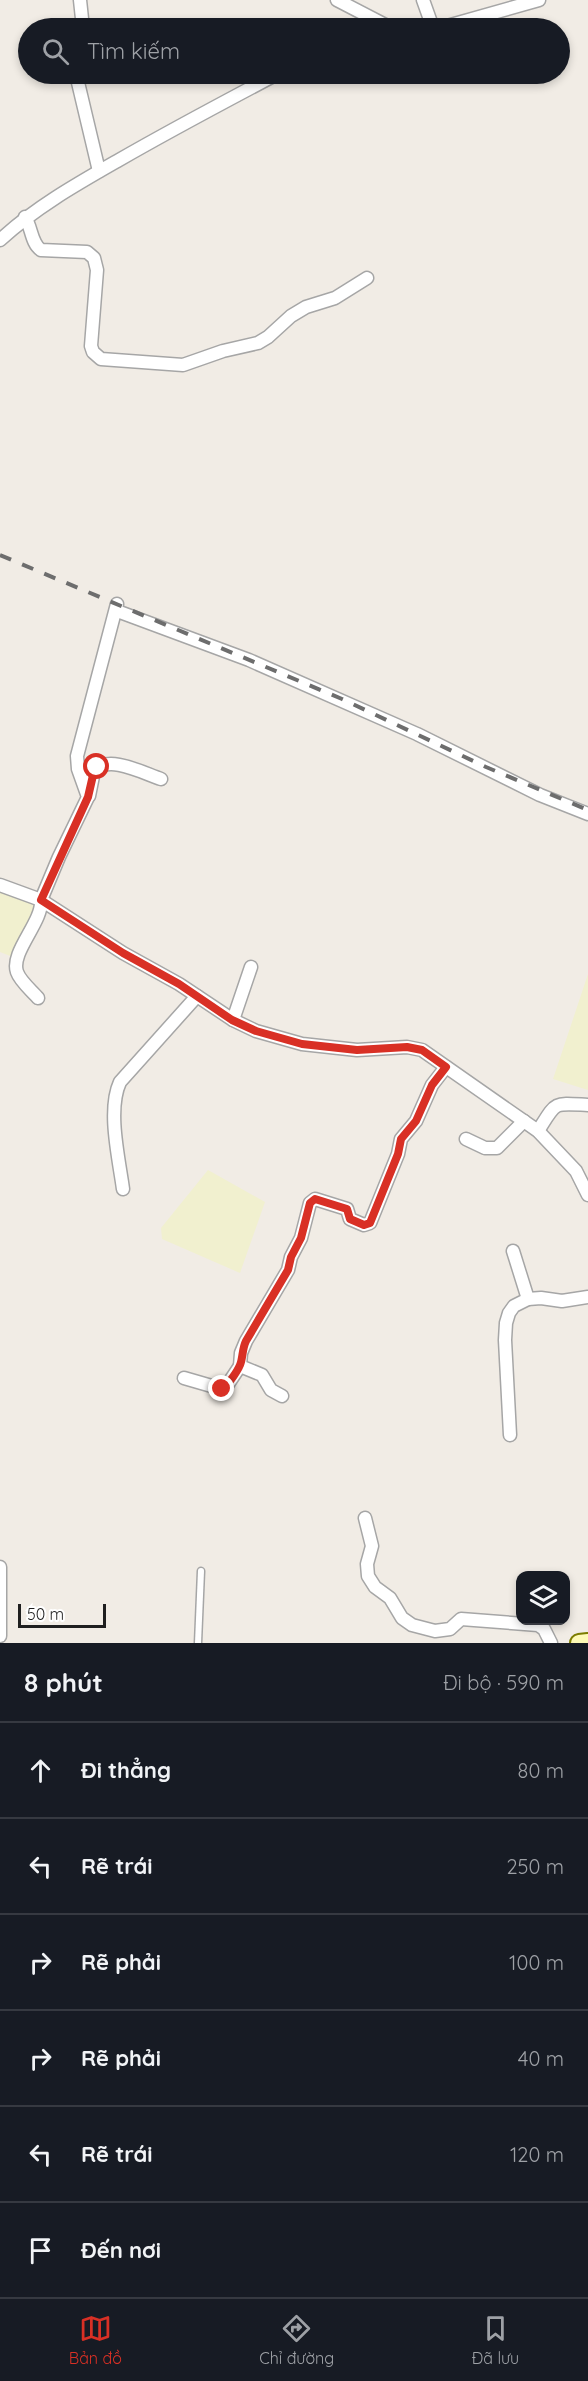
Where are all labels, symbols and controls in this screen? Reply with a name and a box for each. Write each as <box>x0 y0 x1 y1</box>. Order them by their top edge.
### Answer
search box <box>18 18 570 84</box>
icon: search <box>39 35 72 68</box>
text: Tìm kiếm <box>87 37 180 65</box>
route start <box>83 753 109 779</box>
route end <box>208 1375 234 1401</box>
map controls <box>516 1571 570 1625</box>
button: layers <box>516 1571 570 1625</box>
scale bar <box>18 1601 106 1628</box>
text: 50 m <box>27 1604 64 1624</box>
text: 8 phút <box>24 1666 103 1699</box>
text: Đi bộ · 590 m <box>443 1670 564 1695</box>
icon: ahead <box>24 1754 57 1787</box>
text: Đi thẳng <box>81 1756 171 1784</box>
text: 80 m <box>518 1758 564 1783</box>
icon: left <box>24 1850 57 1883</box>
text: Rẽ trái <box>81 1852 152 1880</box>
text: 250 m <box>506 1854 564 1879</box>
icon: right <box>24 1946 57 1979</box>
text: Rẽ phải <box>81 1948 161 1976</box>
text: 100 m <box>509 1950 564 1975</box>
icon: right <box>24 2042 57 2075</box>
text: Rẽ phải <box>81 2044 161 2072</box>
text: 40 m <box>518 2046 564 2071</box>
icon: left <box>24 2138 57 2171</box>
text: Rẽ trái <box>81 2140 152 2168</box>
text: 120 m <box>510 2142 564 2167</box>
icon: arrive <box>24 2234 57 2267</box>
text: Đến nơi <box>81 2236 161 2264</box>
tab: Bản đồ <box>69 2312 122 2368</box>
tab: Chỉ đường <box>259 2312 334 2368</box>
tab: Đã lưu <box>472 2312 519 2368</box>

